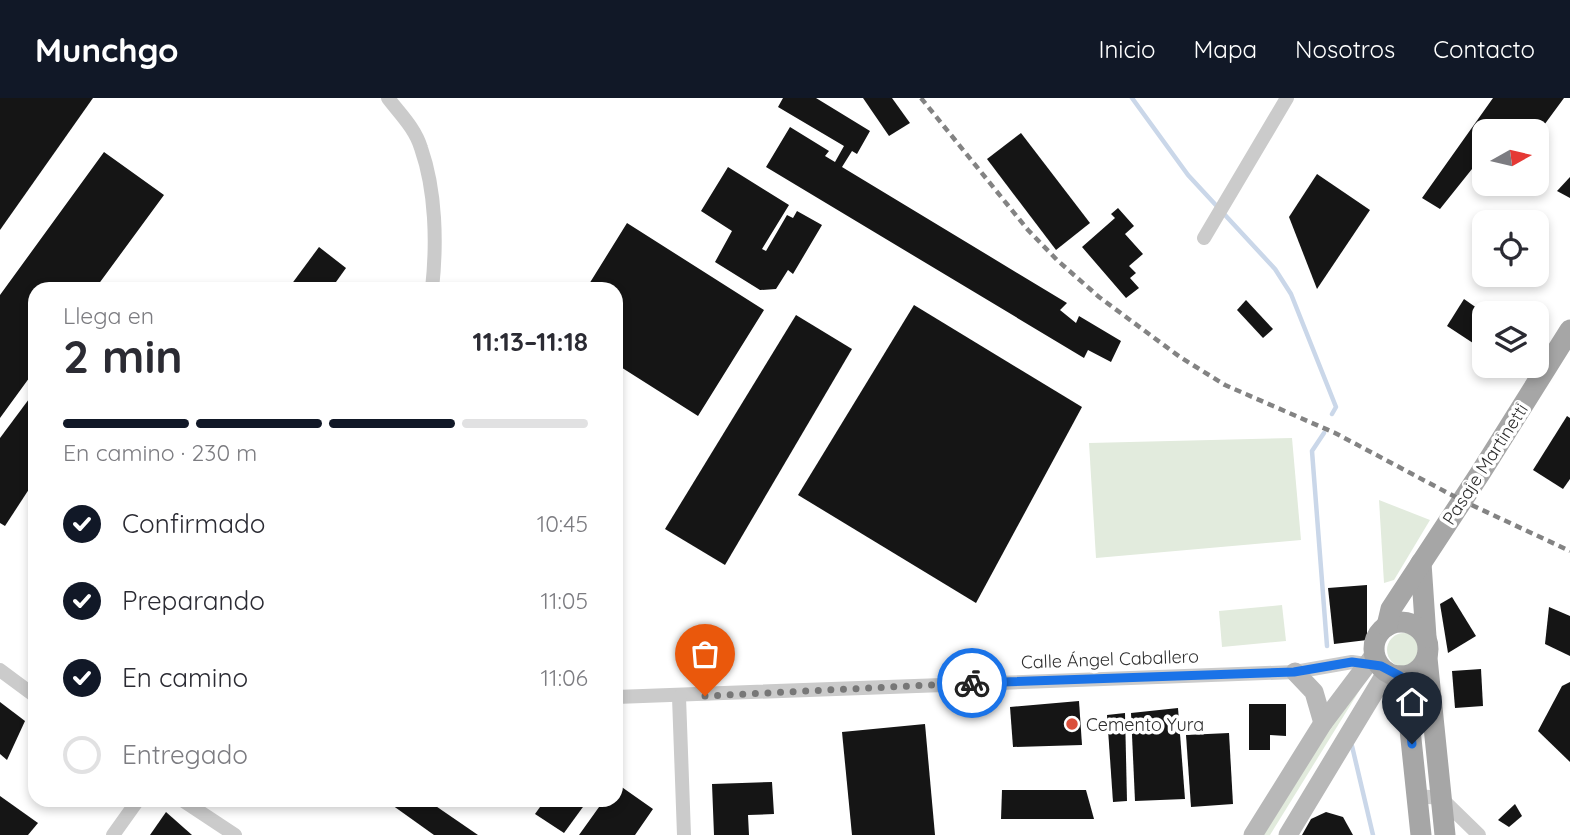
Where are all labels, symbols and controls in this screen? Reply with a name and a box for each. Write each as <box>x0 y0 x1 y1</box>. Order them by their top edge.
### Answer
text: Munchgo <box>35 29 179 70</box>
text: Inicio <box>1098 34 1156 64</box>
text: Mapa <box>1194 34 1257 64</box>
text: Nosotros <box>1295 34 1395 64</box>
text: Contacto <box>1433 34 1535 64</box>
north arrow <box>1472 119 1549 196</box>
map controls <box>1472 119 1549 378</box>
button: locate <box>1472 210 1549 287</box>
text: Llega en <box>63 301 154 330</box>
button: layers <box>1472 301 1549 378</box>
text: 11:13–11:18 <box>473 325 588 358</box>
text: 2 min <box>63 327 183 385</box>
street label: Pasaje Martinetti <box>1437 399 1533 529</box>
text: En camino · 230 m <box>63 438 257 467</box>
icon: check <box>63 505 101 543</box>
text: Confirmado <box>122 507 266 540</box>
text: 10:45 <box>537 509 588 538</box>
icon: check <box>63 582 101 620</box>
text: Preparando <box>122 584 265 617</box>
text: 11:05 <box>540 586 588 615</box>
pin <box>675 624 735 696</box>
icon: bag <box>686 635 724 673</box>
street label: Calle Ángel Caballero <box>1021 644 1199 674</box>
courier <box>937 648 1007 718</box>
icon: check <box>63 659 101 697</box>
text: En camino <box>122 661 248 694</box>
text: 11:06 <box>541 663 588 692</box>
icon: bike <box>953 664 991 702</box>
pin <box>1382 672 1442 744</box>
icon: home <box>1393 683 1431 721</box>
place label: Cemento Yura <box>1086 713 1204 736</box>
marker: Cemento Yura <box>1064 716 1080 732</box>
text: Entregado <box>122 738 248 771</box>

